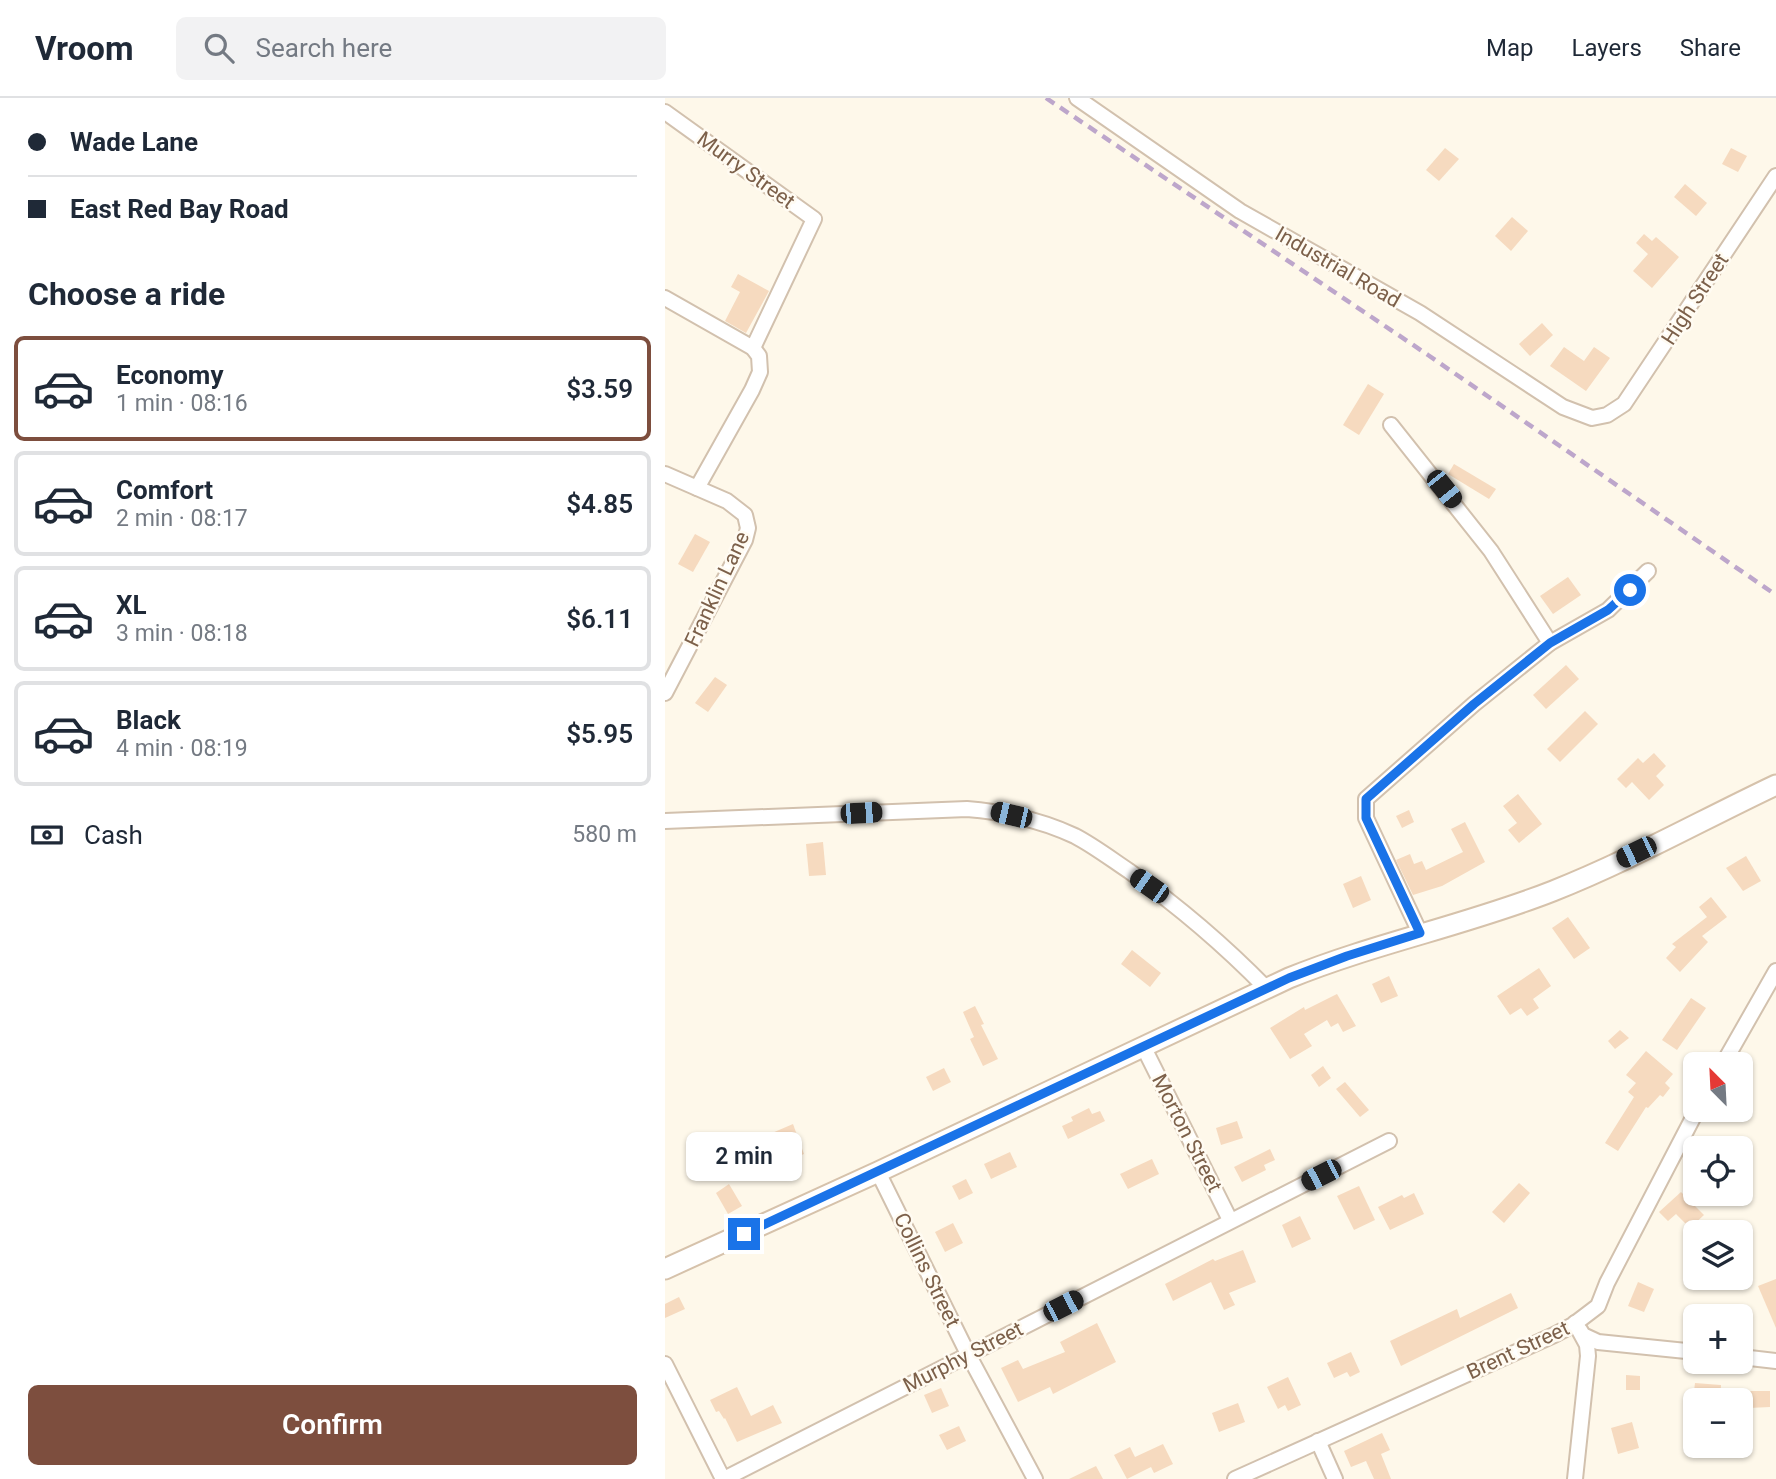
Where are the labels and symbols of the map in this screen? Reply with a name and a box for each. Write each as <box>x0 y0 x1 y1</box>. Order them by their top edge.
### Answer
street label: Murry Street <box>692 127 800 214</box>
street label: Industrial Road <box>1271 221 1405 313</box>
street label: High Street <box>1657 249 1733 349</box>
car <box>1423 466 1466 512</box>
street label: Franklin Lane <box>680 528 754 650</box>
route start <box>1614 574 1646 606</box>
car <box>989 800 1034 830</box>
car <box>840 801 883 825</box>
car <box>1613 833 1660 871</box>
car <box>1126 865 1173 907</box>
north arrow <box>1683 1052 1753 1122</box>
street label: Morton Street <box>1147 1070 1227 1196</box>
callout: 2 min <box>686 1132 802 1182</box>
car <box>1298 1156 1345 1194</box>
street label: Collins Street <box>889 1209 965 1331</box>
route end <box>728 1218 760 1250</box>
car <box>1040 1287 1087 1325</box>
street label: Brent Street <box>1463 1316 1573 1384</box>
street label: Murphy Street <box>899 1317 1027 1397</box>

